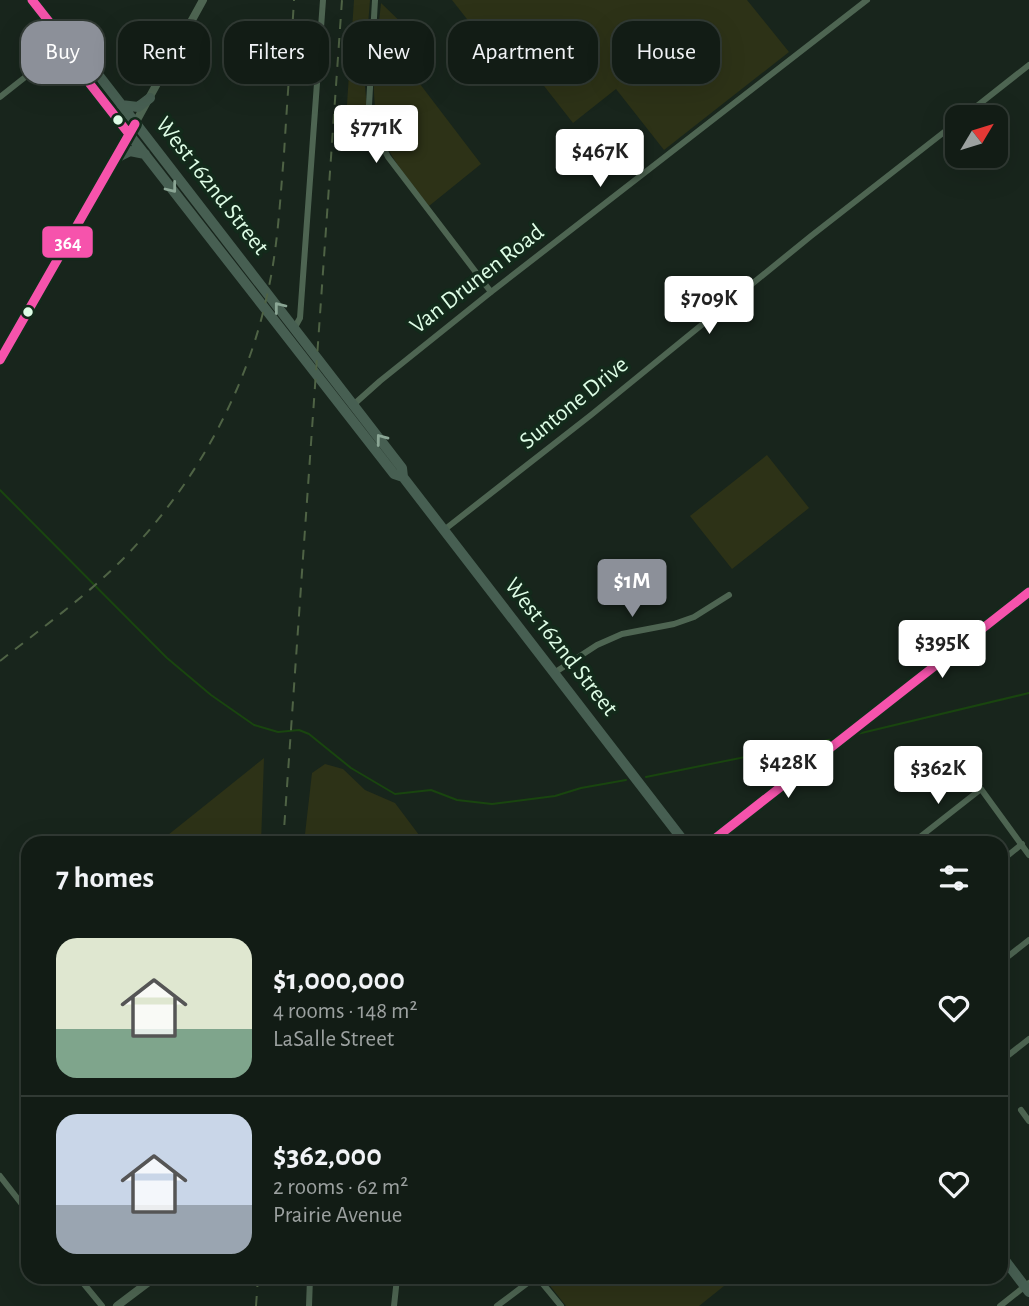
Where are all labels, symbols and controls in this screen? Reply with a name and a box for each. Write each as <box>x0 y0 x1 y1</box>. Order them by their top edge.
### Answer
chip: Buy <box>21 21 104 84</box>
chip: Rent <box>118 21 210 84</box>
chip: Filters <box>224 21 329 84</box>
chip: New <box>343 21 434 84</box>
chip: Apartment <box>448 21 598 84</box>
chip: House <box>612 21 720 84</box>
north arrow <box>945 105 1008 168</box>
map controls <box>945 105 1008 168</box>
pin: $771K <box>327 106 425 165</box>
unlabelled marker <box>111 113 125 127</box>
street label: West 162nd Street <box>151 113 273 260</box>
text: $771K <box>350 116 402 139</box>
pin: $467K <box>551 130 649 189</box>
text: $467K <box>572 140 628 163</box>
one-way arrow <box>163 180 176 193</box>
street label: Van Drunen Road <box>406 220 548 338</box>
line badge: 364 <box>41 225 94 259</box>
text: 364 <box>55 234 82 253</box>
pin: $709K <box>660 276 758 336</box>
text: $709K <box>681 287 737 310</box>
one-way arrow <box>275 302 288 314</box>
unlabelled marker <box>21 305 35 319</box>
street label: Suntone Drive <box>515 352 633 454</box>
one-way arrow <box>377 435 389 447</box>
pin: $1M <box>598 560 666 619</box>
text: $1M <box>614 570 650 593</box>
street label: West 162nd Street <box>500 574 622 721</box>
pin: $395K <box>893 620 991 680</box>
text: $395K <box>915 631 969 654</box>
pin: $428K <box>739 740 837 800</box>
pin: $362K <box>889 746 987 806</box>
text: $428K <box>759 751 817 774</box>
text: $362K <box>910 757 966 780</box>
icon: filters <box>935 859 973 897</box>
text: 7 homes <box>56 863 154 893</box>
text: $1,000,000 <box>273 965 405 995</box>
icon: home <box>112 966 196 1050</box>
icon: heart <box>935 989 973 1027</box>
text: 4 rooms · 148 m² <box>273 1000 418 1023</box>
text: LaSalle Street <box>273 1028 394 1051</box>
text: $362,000 <box>273 1141 382 1171</box>
icon: home <box>112 1142 196 1226</box>
icon: heart <box>935 1165 973 1203</box>
text: 2 rooms · 62 m² <box>273 1176 408 1199</box>
text: Prairie Avenue <box>273 1204 402 1227</box>

